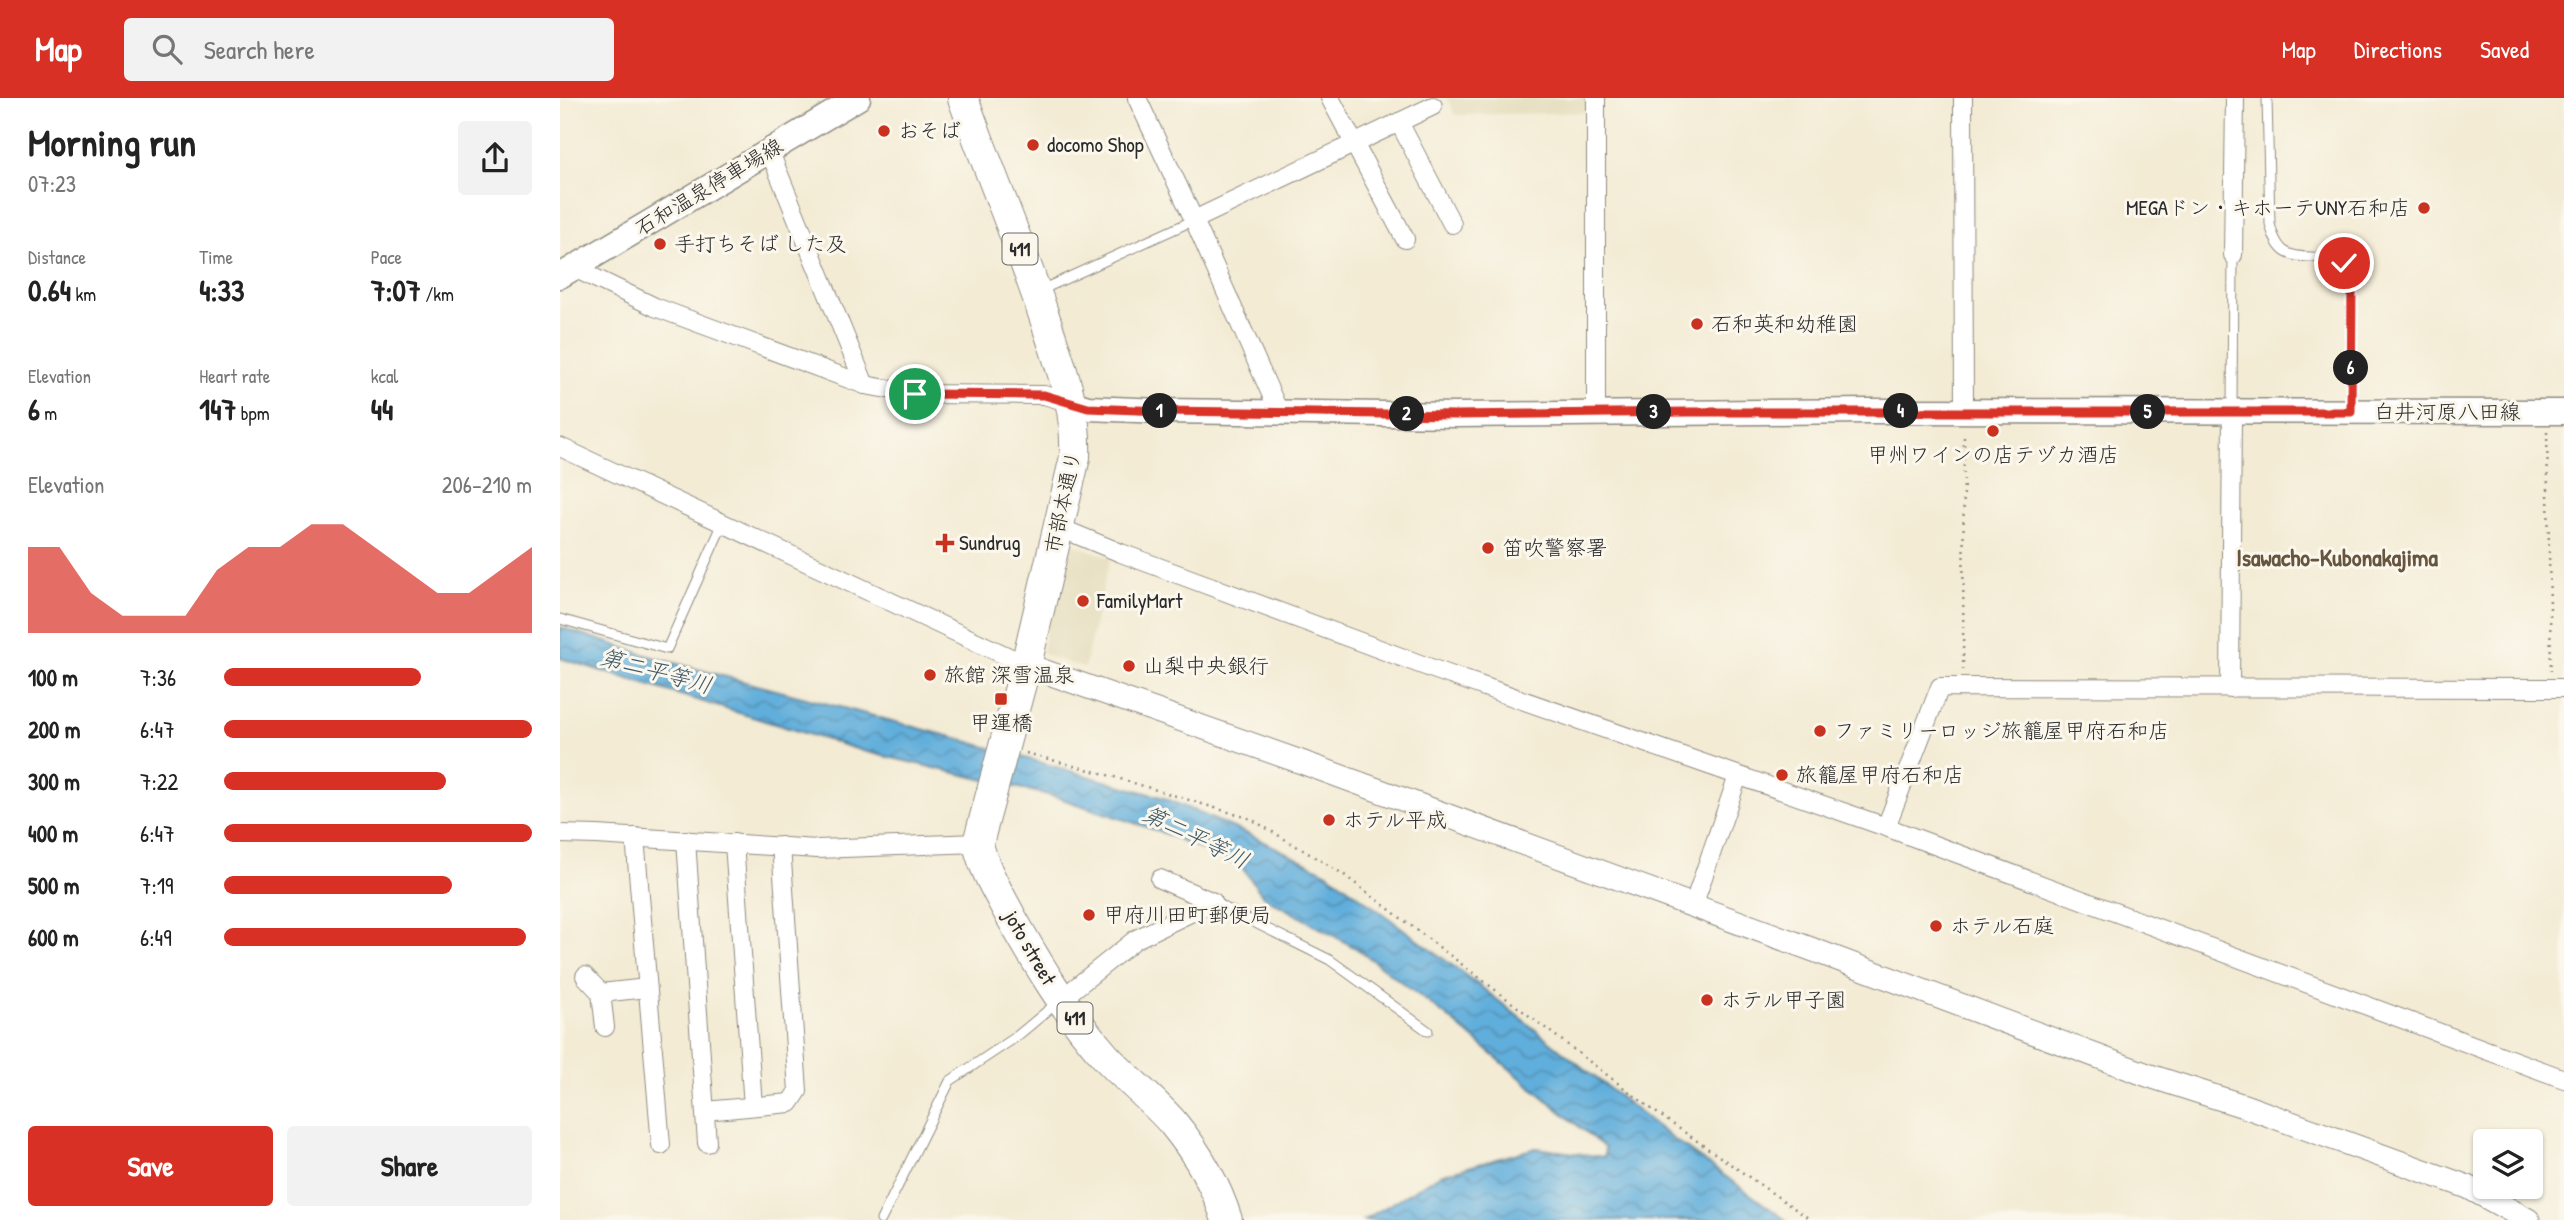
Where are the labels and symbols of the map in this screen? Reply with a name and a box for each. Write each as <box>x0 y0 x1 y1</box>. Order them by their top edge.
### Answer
place label: おそば <box>898 116 961 145</box>
marker: おそば <box>876 123 892 139</box>
place label: docomo Shop <box>1047 130 1144 159</box>
street label: 石和温泉停車場線 <box>629 131 788 242</box>
marker: docomo Shop <box>1025 137 1041 153</box>
place label: MEGAドン・キホーテUNY石和店 <box>2126 193 2410 222</box>
marker: MEGAドン・キホーテUNY石和店 <box>2416 200 2432 216</box>
place label: 手打ちそば した及 <box>674 229 847 258</box>
pin <box>2314 233 2374 293</box>
road number: 411 <box>1002 234 1037 265</box>
marker: 手打ちそば した及 <box>652 236 668 252</box>
place label: 石和英和幼稚園 <box>1711 309 1858 338</box>
marker: 石和英和幼稚園 <box>1689 316 1705 332</box>
pin: 6 <box>2334 350 2369 386</box>
pin <box>885 364 945 424</box>
pin: 1 <box>1142 394 1178 428</box>
pin: 3 <box>1636 394 1672 430</box>
pin: 4 <box>1884 394 1918 428</box>
pin: 5 <box>2130 394 2166 430</box>
pin: 2 <box>1390 396 1424 432</box>
street label: 白井河原八田線 <box>2374 397 2521 426</box>
marker: 甲州ワインの店テヅカ酒店 <box>1985 423 2001 439</box>
place label: 甲州ワインの店テヅカ酒店 <box>1867 440 2119 469</box>
street label: 市部本通り <box>1037 448 1088 556</box>
place label: Sundrug <box>959 528 1021 557</box>
place label: 笛吹警察署 <box>1502 533 1607 562</box>
marker: Sundrug <box>937 535 953 551</box>
marker: 笛吹警察署 <box>1480 540 1496 556</box>
district label: Isawacho-Kubonakajima <box>2236 541 2438 573</box>
place label: FamilyMart <box>1096 586 1183 615</box>
marker: FamilyMart <box>1075 593 1091 609</box>
water label: 第二平等川 <box>597 641 716 700</box>
place label: 山梨中央銀行 <box>1143 651 1269 680</box>
marker: 山梨中央銀行 <box>1121 658 1137 674</box>
place label: 旅館 深雪温泉 <box>944 660 1075 689</box>
marker: 旅館 深雪温泉 <box>922 667 938 683</box>
marker: 甲運橋 <box>993 691 1009 707</box>
place label: 甲運橋 <box>970 708 1033 737</box>
place label: ファミリーロッジ旅籠屋甲府石和店 <box>1834 716 2169 745</box>
marker: ファミリーロッジ旅籠屋甲府石和店 <box>1812 723 1828 739</box>
place label: 旅籠屋甲府石和店 <box>1796 760 1964 789</box>
marker: 旅籠屋甲府石和店 <box>1774 767 1790 783</box>
water label: 第二平等川 <box>1138 797 1255 876</box>
place label: ホテル平成 <box>1343 805 1447 834</box>
marker: ホテル平成 <box>1321 812 1337 828</box>
place label: 甲府川田町郵便局 <box>1103 900 1271 929</box>
street label: joto street <box>996 903 1064 991</box>
marker: 甲府川田町郵便局 <box>1081 907 1097 923</box>
place label: ホテル石庭 <box>1950 911 2054 940</box>
marker: ホテル石庭 <box>1928 918 1944 934</box>
place label: ホテル甲子園 <box>1721 985 1846 1014</box>
marker: ホテル甲子園 <box>1699 992 1715 1008</box>
road number: 411 <box>1058 1002 1092 1034</box>

